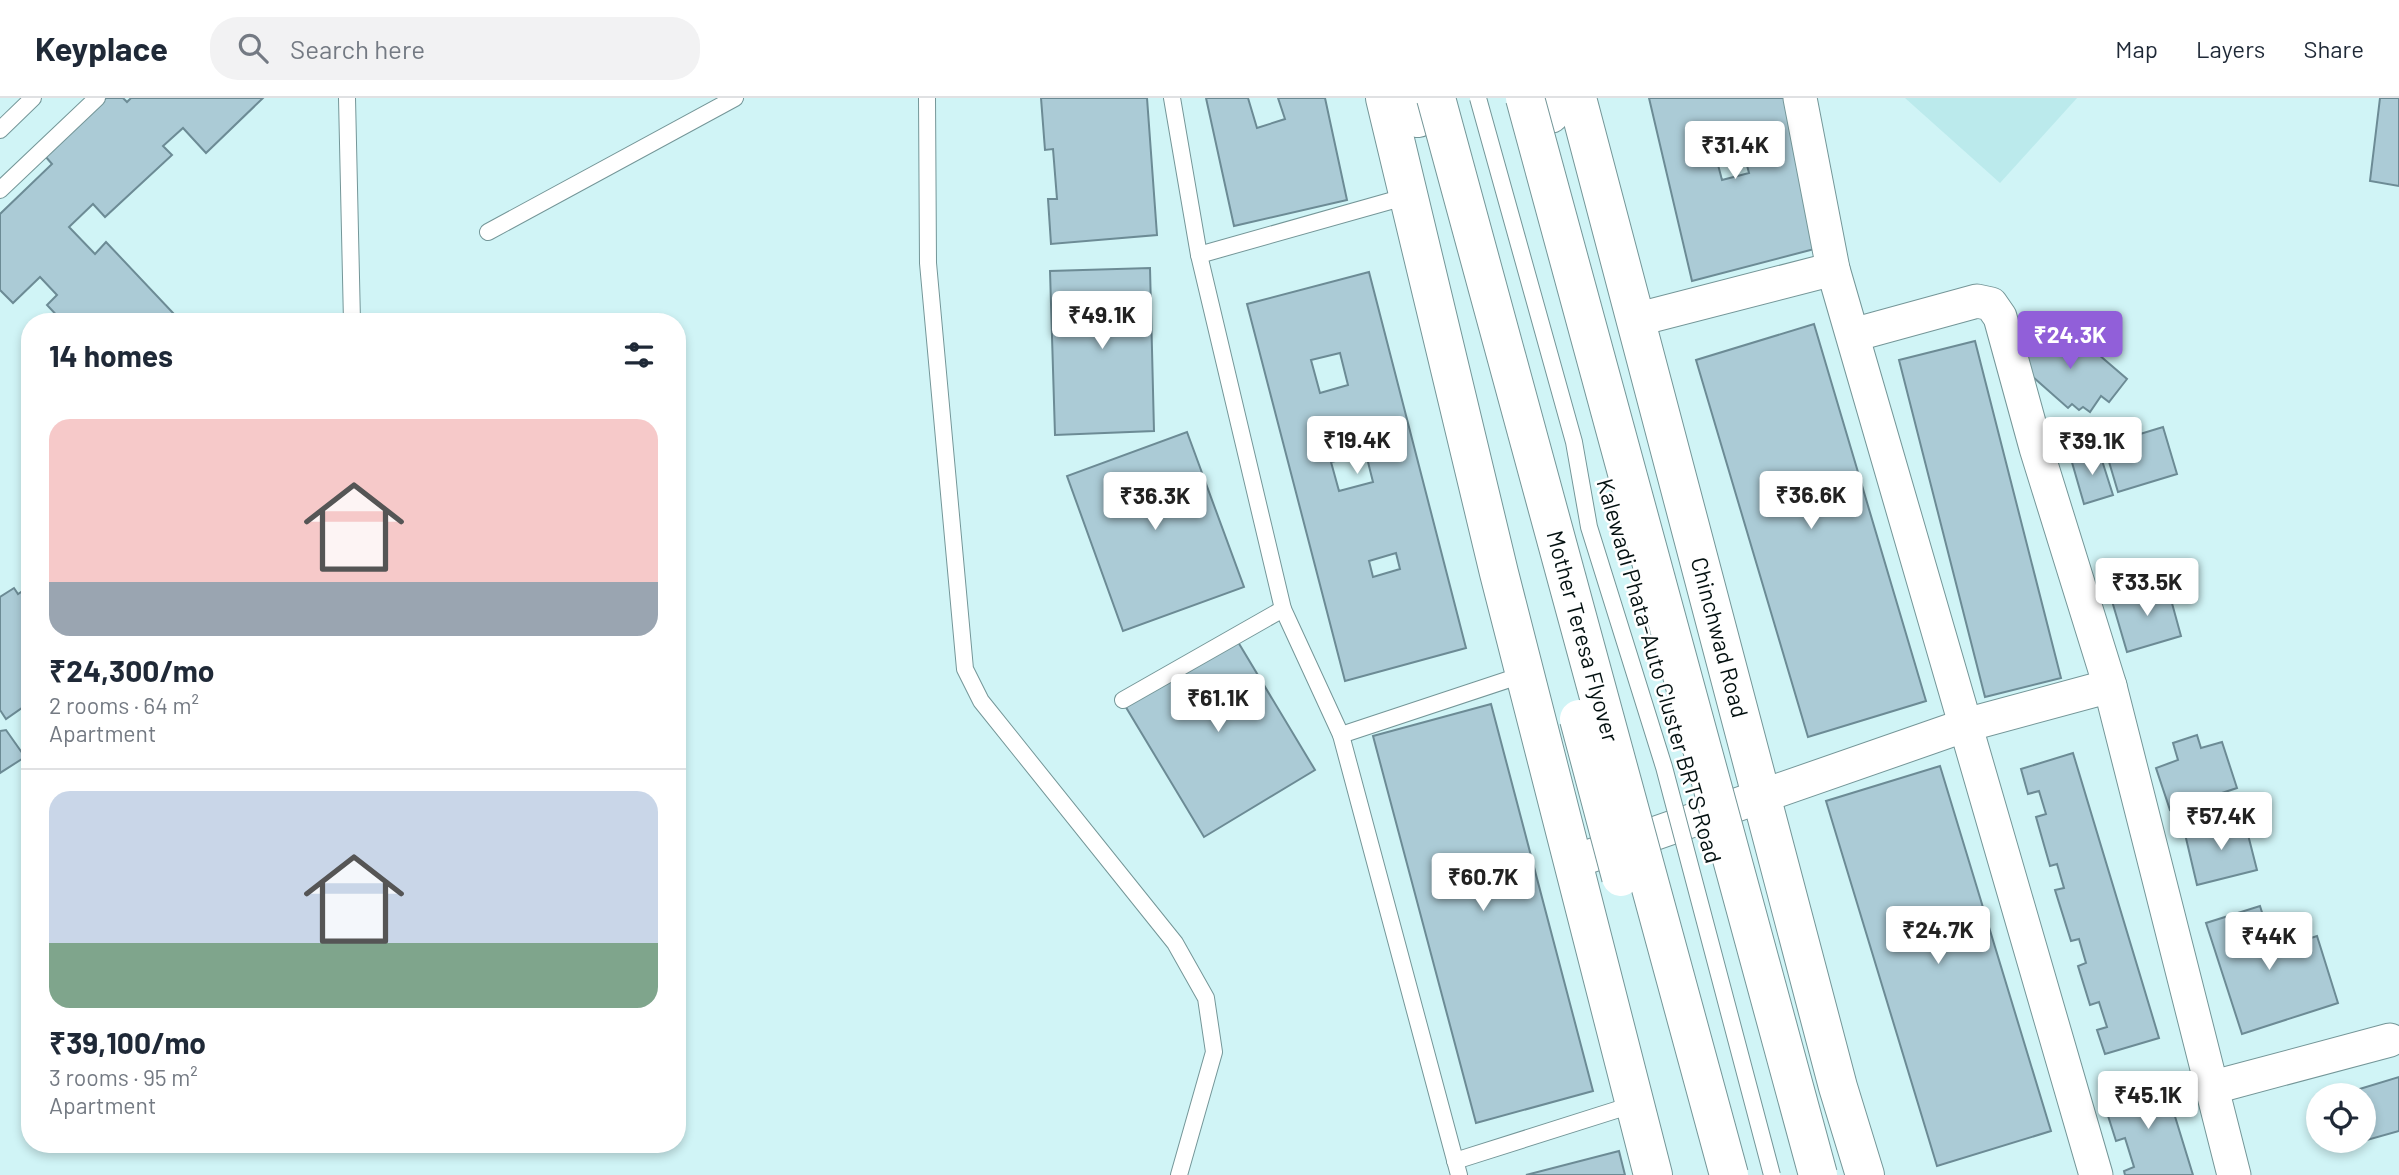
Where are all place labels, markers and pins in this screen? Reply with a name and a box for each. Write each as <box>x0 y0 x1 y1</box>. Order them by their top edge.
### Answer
pin: ₹31.4K <box>1678 122 1792 181</box>
pin: ₹49.1K <box>1045 292 1159 351</box>
pin: ₹24.3K <box>2013 312 2127 371</box>
pin: ₹19.4K <box>1300 416 1414 476</box>
pin: ₹39.1K <box>2035 418 2149 477</box>
pin: ₹36.3K <box>1098 472 1212 532</box>
pin: ₹36.6K <box>1754 472 1868 531</box>
pin: ₹33.5K <box>2090 559 2204 618</box>
pin: ₹61.1K <box>1161 674 1275 734</box>
pin: ₹57.4K <box>2164 792 2278 852</box>
pin: ₹60.7K <box>1426 854 1540 913</box>
pin: ₹24.7K <box>1881 906 1995 966</box>
pin: ₹44K <box>2228 912 2310 972</box>
pin: ₹45.1K <box>2091 1072 2205 1131</box>

